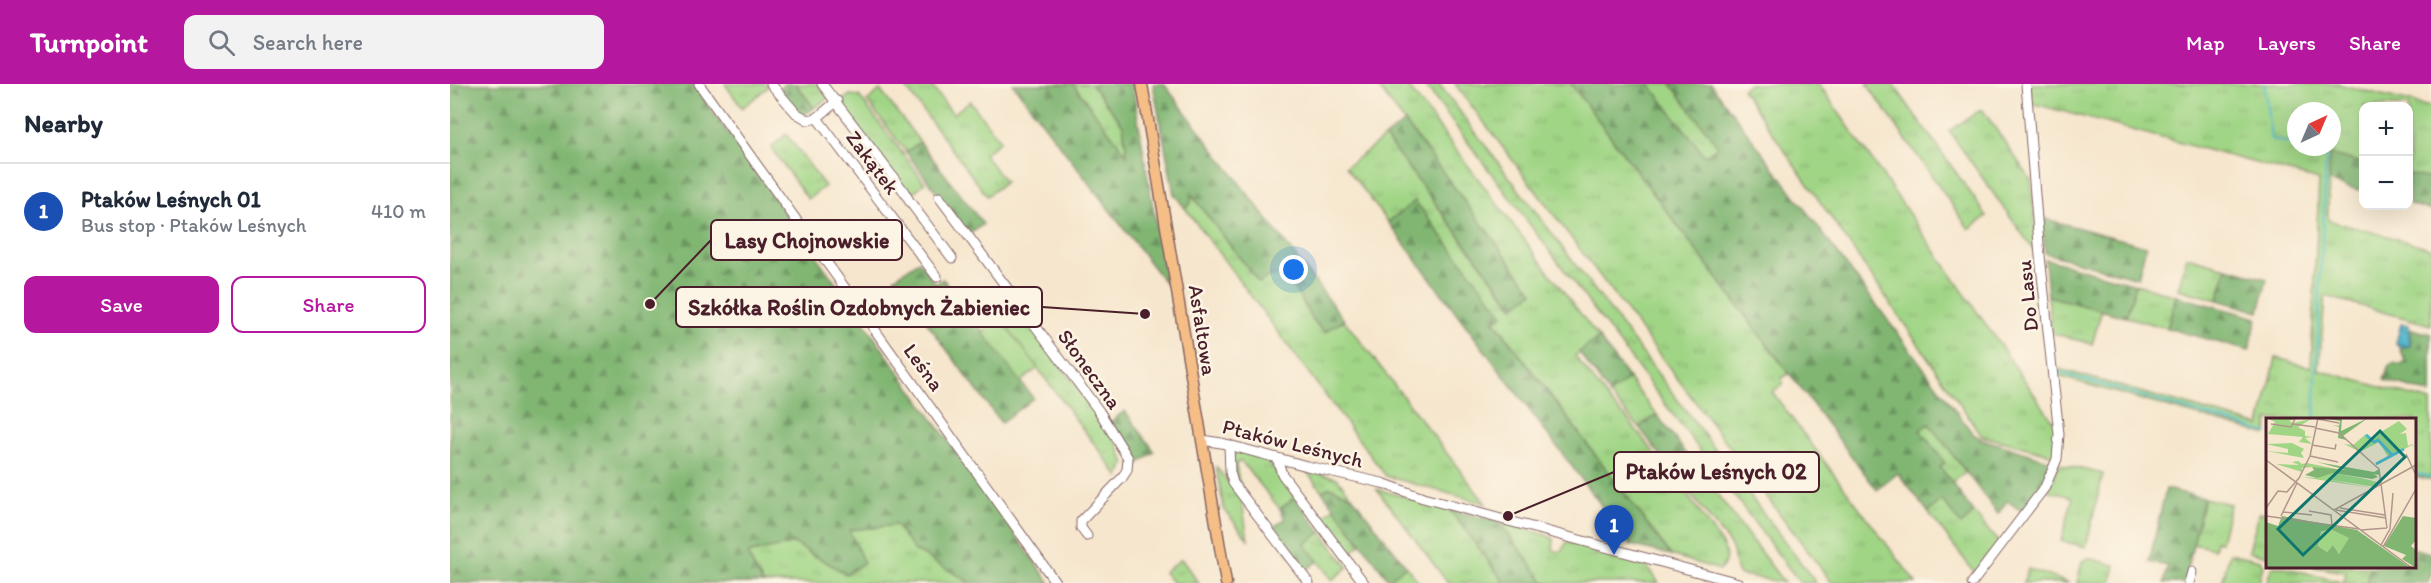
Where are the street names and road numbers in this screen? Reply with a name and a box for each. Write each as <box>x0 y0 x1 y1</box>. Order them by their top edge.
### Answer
street label: Zakątek <box>841 125 905 199</box>
street label: Do Lasu <box>2011 259 2043 333</box>
street label: Asfaltowa <box>1184 283 1223 377</box>
street label: Słoneczna <box>1053 324 1127 414</box>
street label: Leśna <box>899 339 949 395</box>
street label: Ptaków Leśnych <box>1220 413 1367 473</box>

